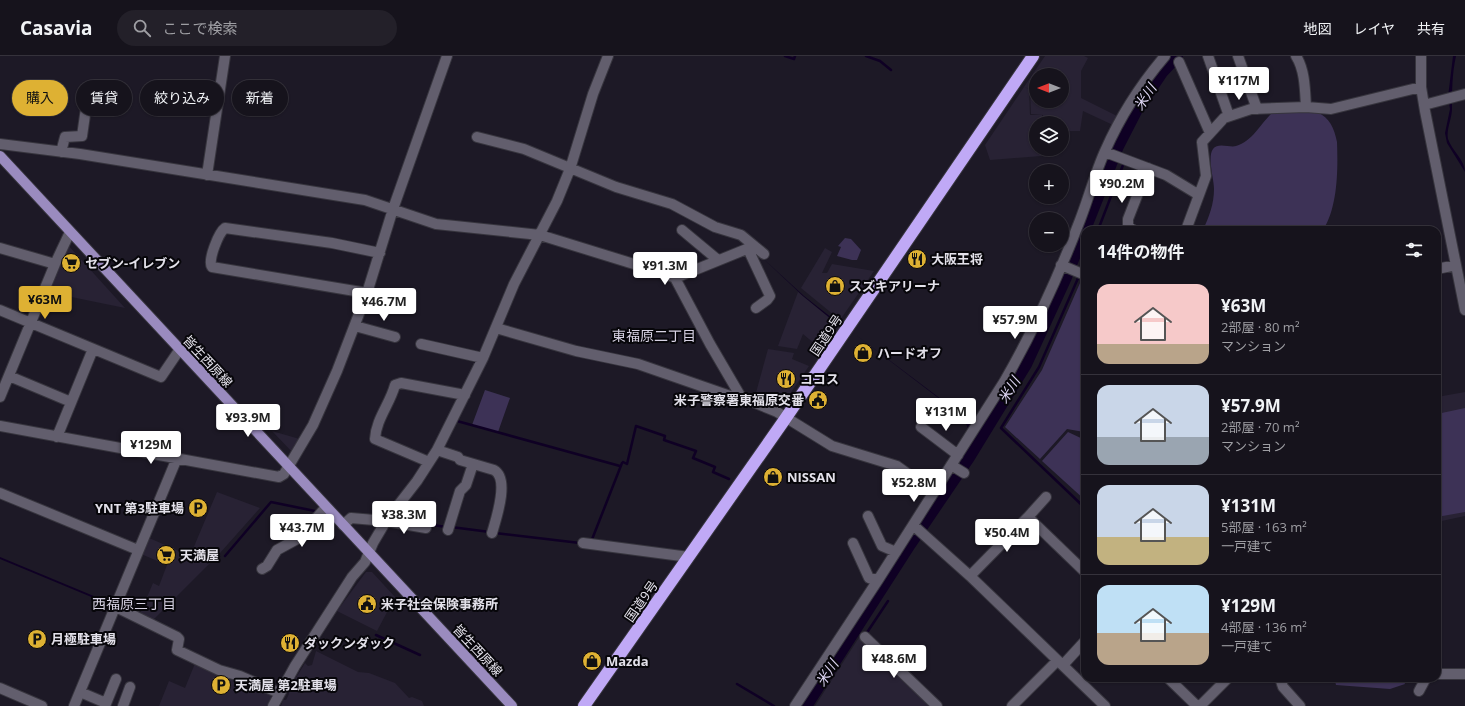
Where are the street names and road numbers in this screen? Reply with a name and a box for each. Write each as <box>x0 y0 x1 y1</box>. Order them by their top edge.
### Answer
street label: 国道9号 <box>806 311 846 359</box>
street label: 皆生西原線 <box>179 331 237 391</box>
street label: 国道9号 <box>620 577 662 625</box>
street label: 皆生西原線 <box>449 620 507 680</box>

